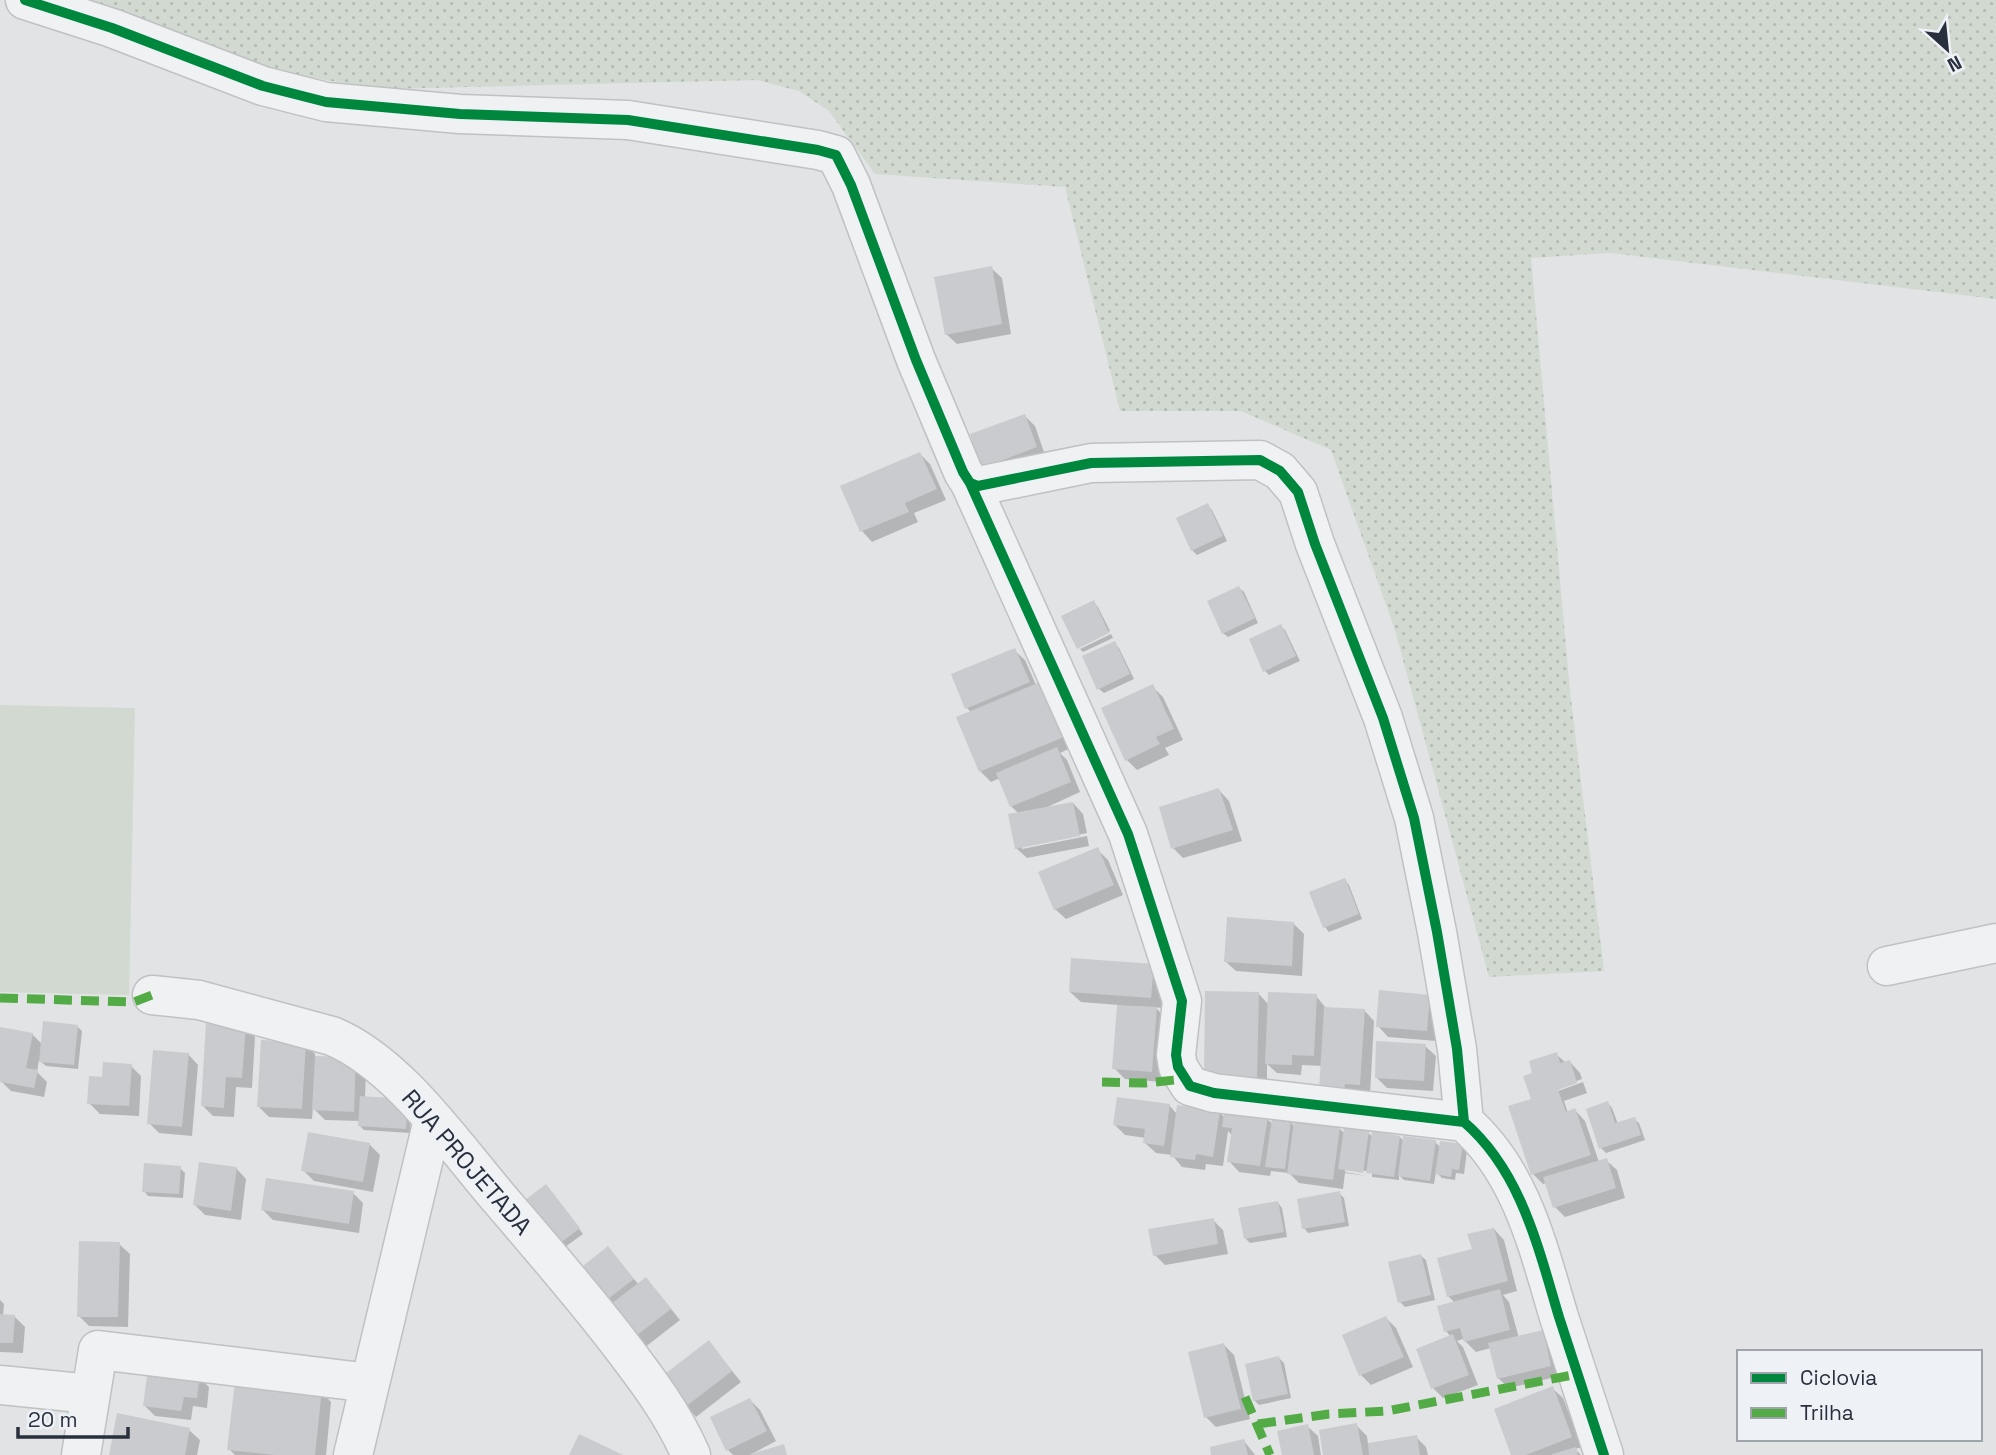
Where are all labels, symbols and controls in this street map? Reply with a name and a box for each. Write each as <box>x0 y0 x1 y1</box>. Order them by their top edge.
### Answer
north arrow <box>1912 14 1982 84</box>
text: N <box>1943 50 1966 78</box>
street label: RUA PROJETADA <box>395 1083 539 1241</box>
legend <box>1737 1350 1982 1441</box>
text: Ciclovia <box>1800 1364 1877 1391</box>
scale bar <box>18 1396 128 1440</box>
text: Trilha <box>1800 1399 1854 1426</box>
text: 20 m <box>28 1406 78 1433</box>

